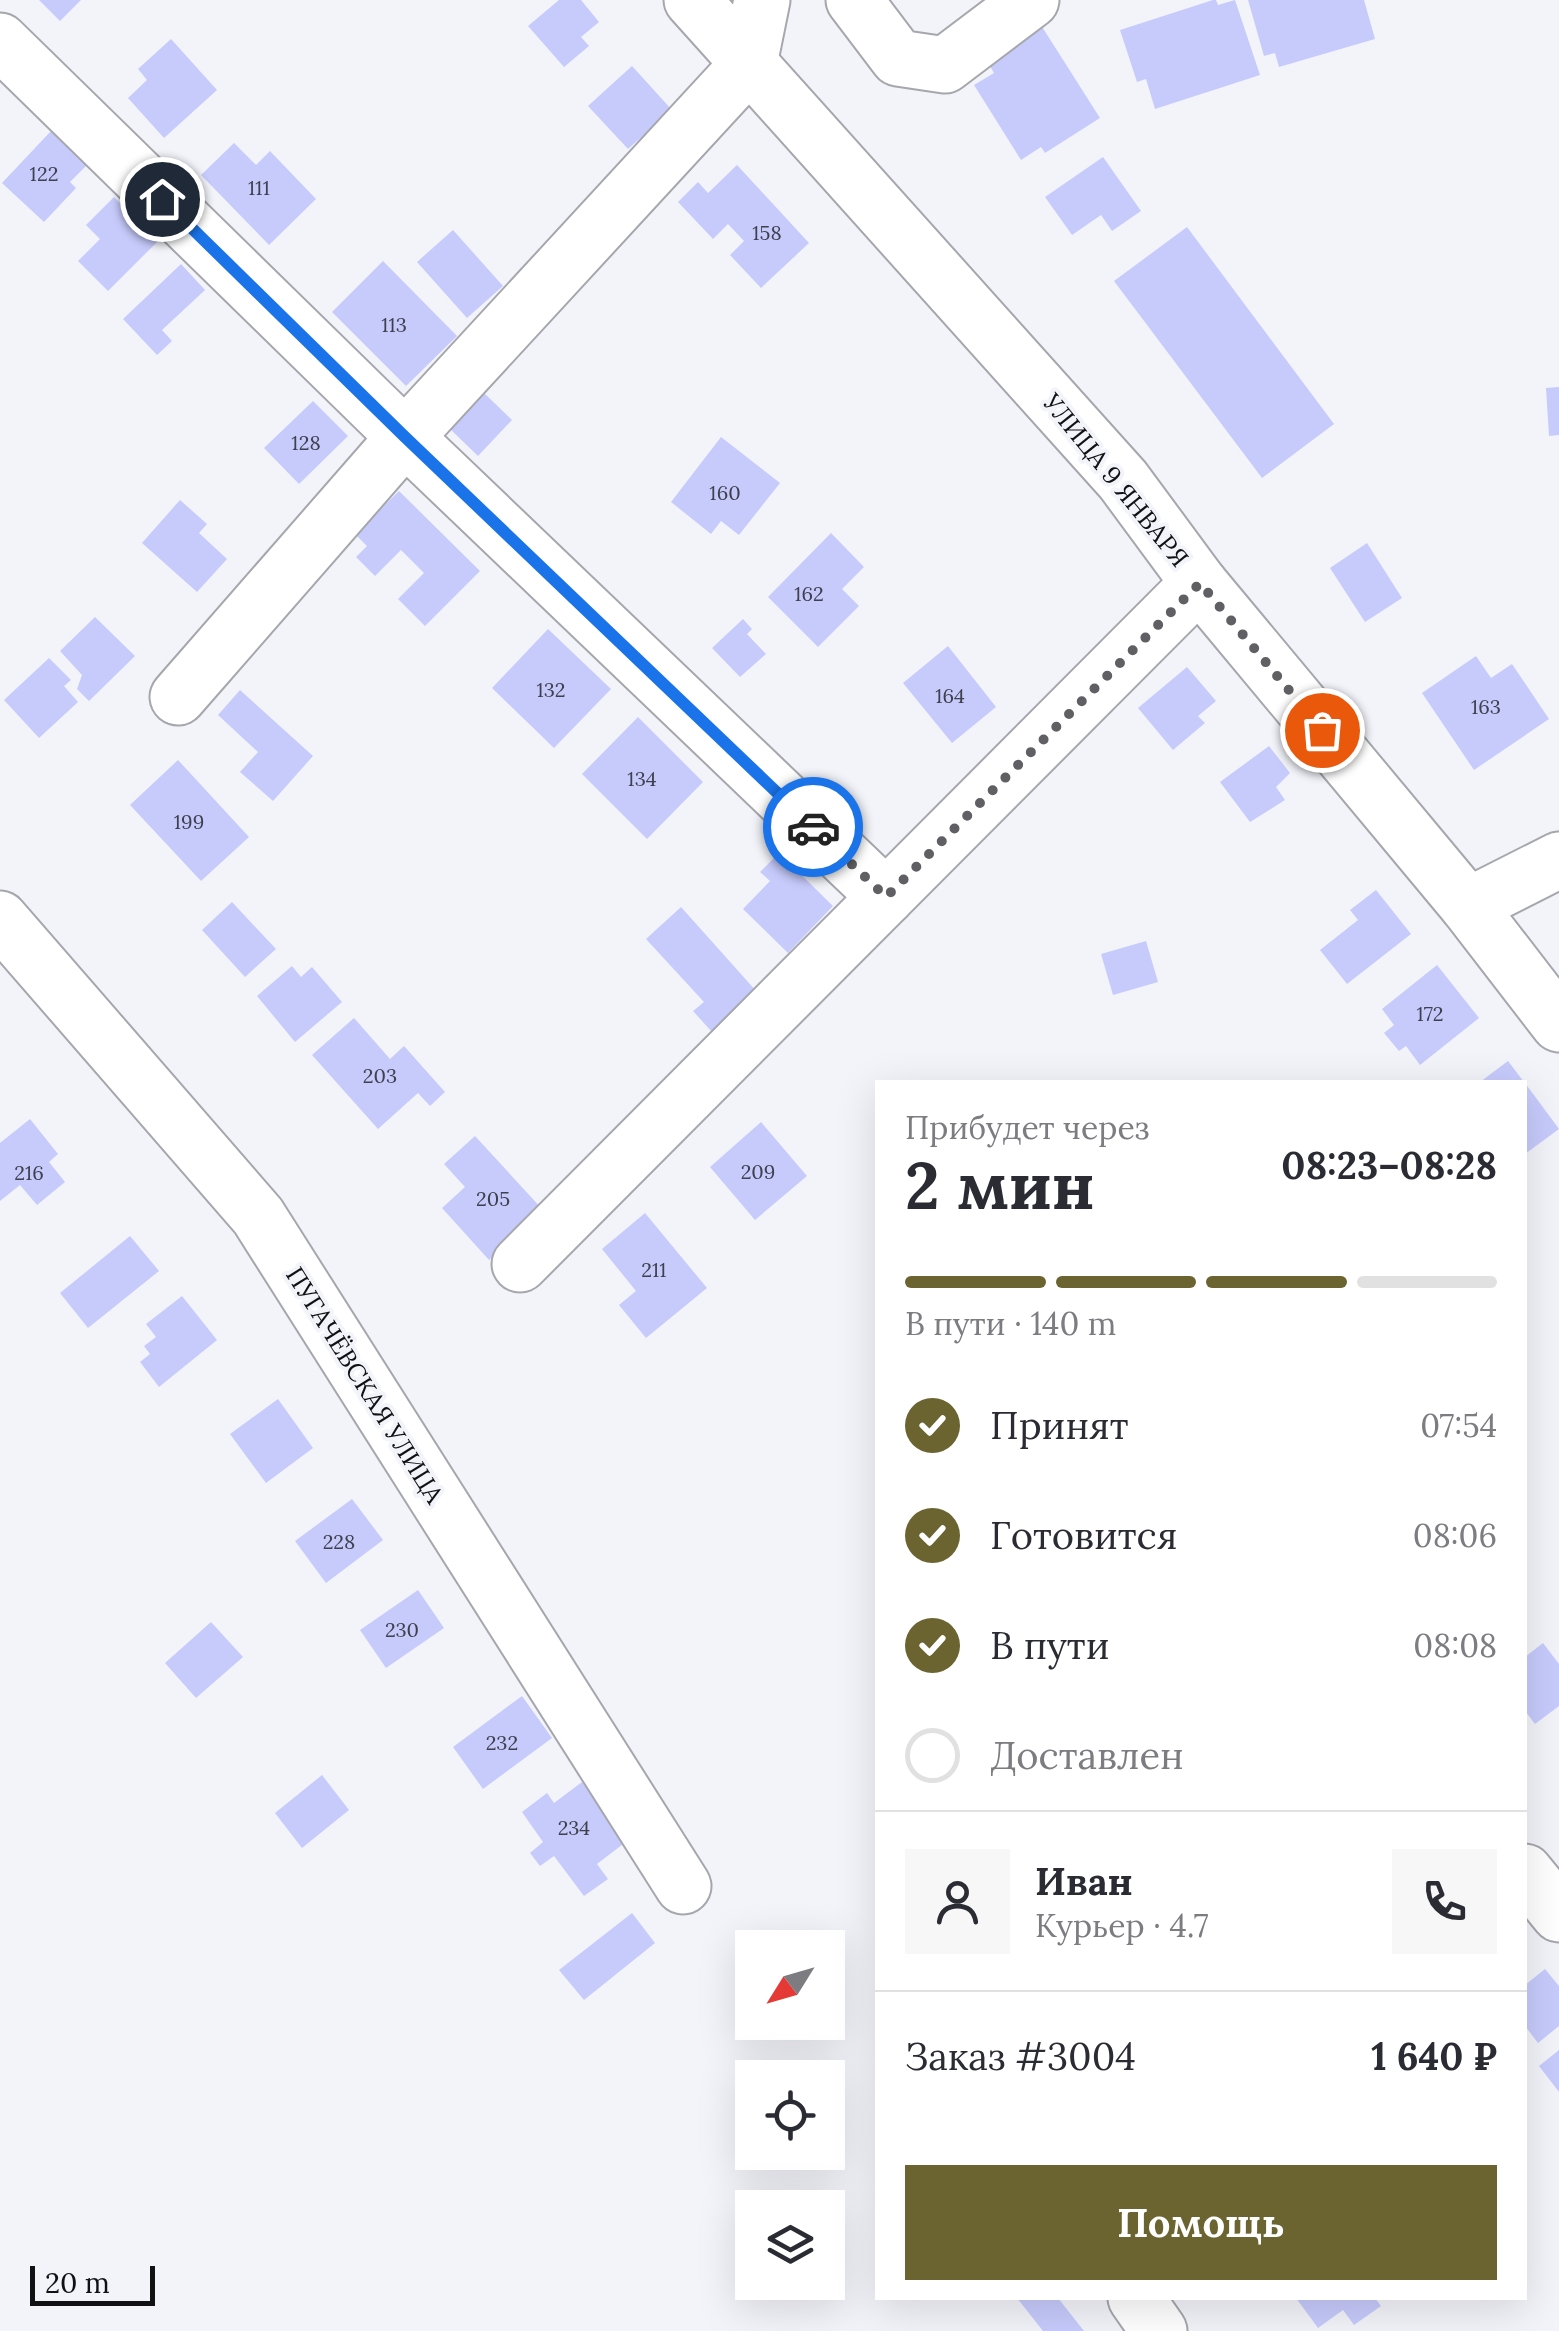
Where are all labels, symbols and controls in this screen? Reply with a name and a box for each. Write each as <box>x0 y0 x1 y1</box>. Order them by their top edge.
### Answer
pin <box>120 157 205 242</box>
house number: 122 <box>30 161 58 186</box>
icon: home <box>135 172 190 227</box>
house number: 111 <box>248 175 270 200</box>
house number: 158 <box>752 220 782 245</box>
house number: 113 <box>381 312 407 337</box>
street label: УЛИЦА 9 ЯНВАРЯ <box>1036 386 1196 573</box>
house number: 128 <box>291 430 321 455</box>
house number: 160 <box>709 480 741 505</box>
house number: 162 <box>794 581 824 606</box>
house number: 132 <box>536 677 566 702</box>
house number: 164 <box>935 683 965 708</box>
pin <box>1280 688 1365 773</box>
house number: 163 <box>1471 694 1501 719</box>
icon: bag <box>1295 703 1350 758</box>
house number: 134 <box>627 766 657 791</box>
courier <box>763 777 863 877</box>
icon: car <box>786 800 841 855</box>
house number: 199 <box>174 809 204 834</box>
house number: 172 <box>1416 1001 1444 1026</box>
house number: 203 <box>363 1063 397 1088</box>
text: Прибудет через <box>905 1107 1149 1148</box>
text: 08:23–08:28 <box>1281 1141 1497 1189</box>
text: 2 мин <box>905 1144 1095 1227</box>
house number: 209 <box>741 1159 775 1184</box>
house number: 216 <box>14 1160 44 1185</box>
house number: 205 <box>476 1186 510 1211</box>
house number: 211 <box>641 1257 667 1282</box>
street label: ПУГАЧЁВСКАЯ УЛИЦА <box>279 1261 451 1509</box>
text: В пути · 140 m <box>905 1303 1116 1344</box>
icon: check <box>905 1398 960 1453</box>
text: Принят <box>990 1401 1129 1449</box>
text: 07:54 <box>1420 1405 1497 1446</box>
icon: check <box>905 1508 960 1563</box>
text: Готовится <box>990 1511 1177 1559</box>
text: 08:06 <box>1413 1515 1497 1556</box>
house number: 228 <box>323 1529 355 1554</box>
house number: 230 <box>385 1617 419 1642</box>
icon: check <box>905 1618 960 1673</box>
text: В пути <box>990 1621 1109 1669</box>
text: 08:08 <box>1413 1625 1497 1666</box>
house number: 232 <box>486 1730 518 1755</box>
text: Доставлен <box>990 1731 1184 1779</box>
house number: 234 <box>558 1815 590 1840</box>
button: person <box>905 1849 1010 1954</box>
button: phone <box>1392 1849 1497 1954</box>
text: Иван <box>1035 1857 1133 1905</box>
text: Курьер · 4.7 <box>1035 1905 1208 1946</box>
north arrow <box>735 1930 845 2040</box>
map controls <box>735 1930 845 2300</box>
text: Заказ #3004 <box>905 2032 1136 2080</box>
text: 1 640 ₽ <box>1371 2032 1497 2080</box>
button: locate <box>735 2060 845 2170</box>
button: Помощь <box>905 2165 1497 2280</box>
button: layers <box>735 2190 845 2300</box>
scale bar <box>30 2261 155 2306</box>
text: 20 m <box>45 2265 110 2301</box>

